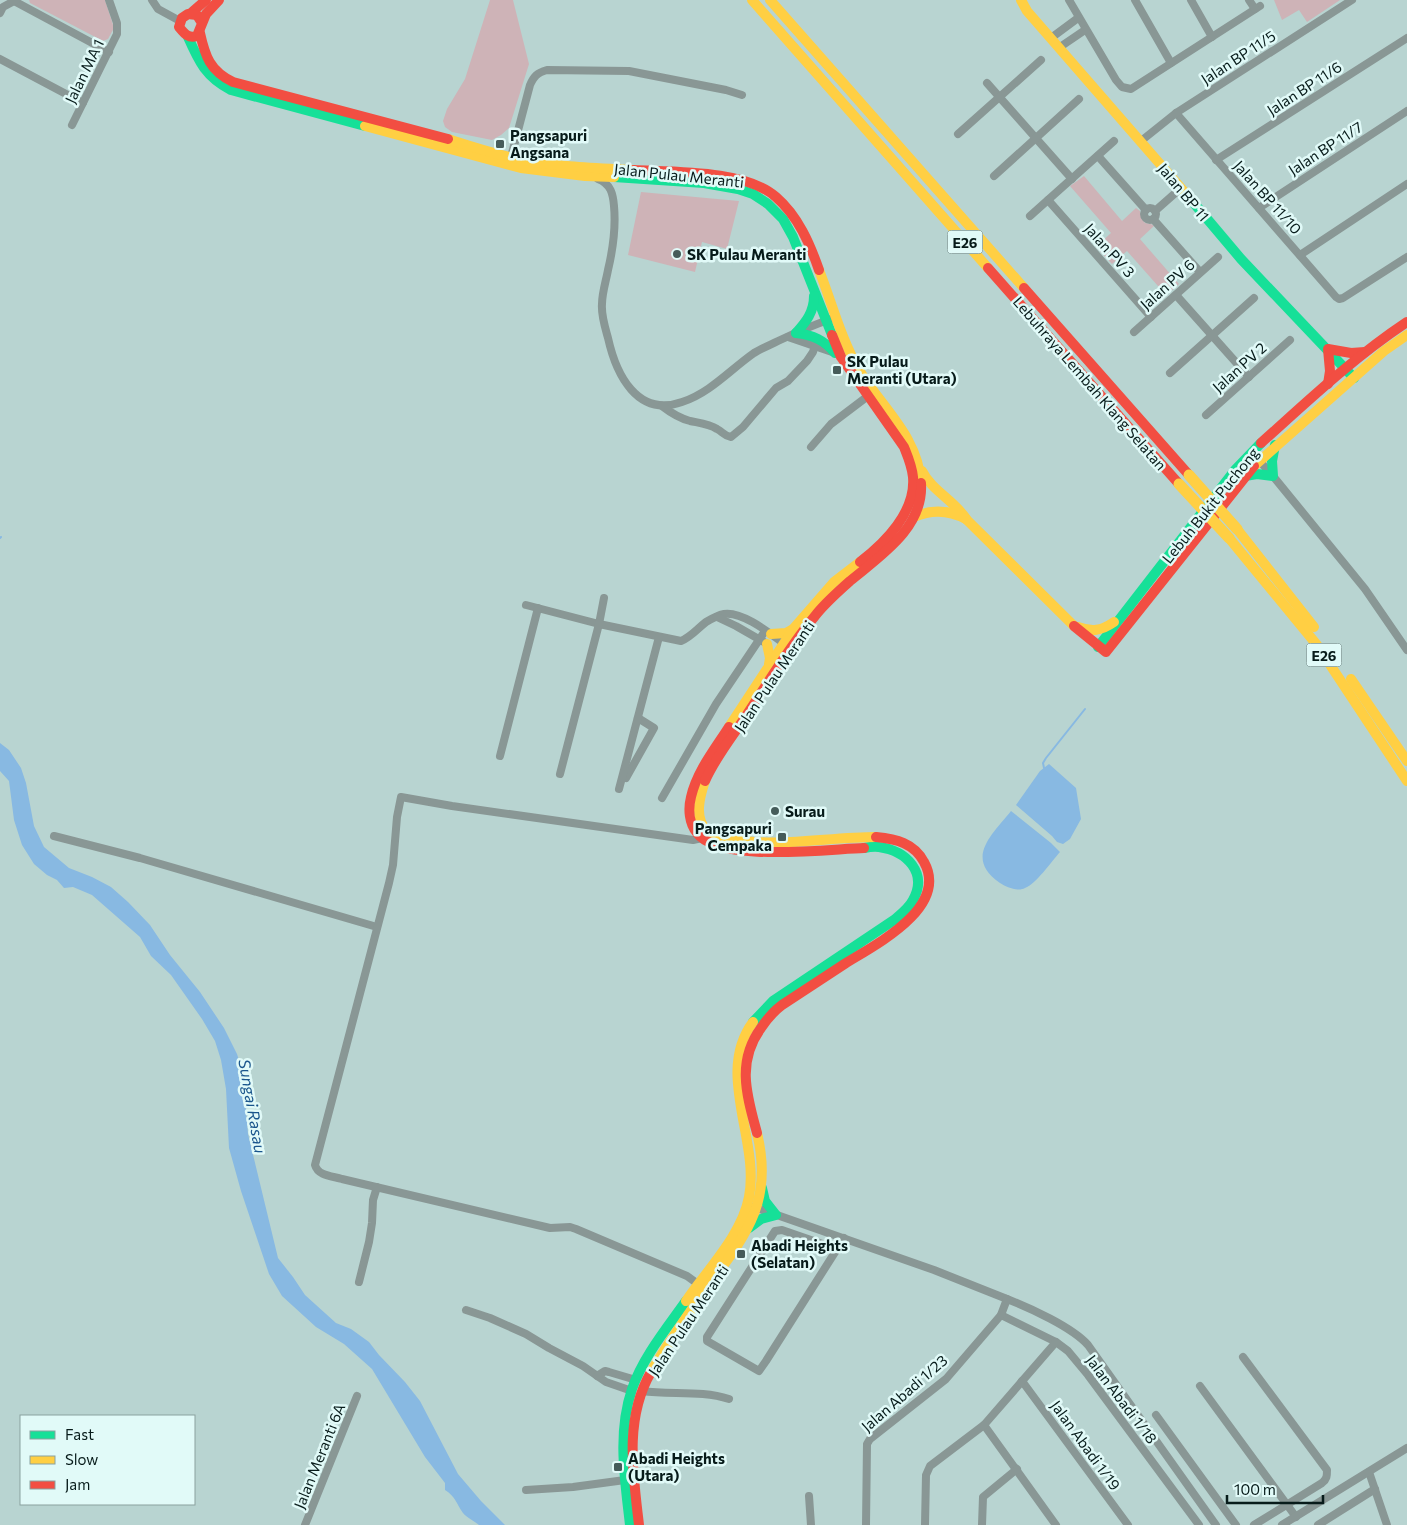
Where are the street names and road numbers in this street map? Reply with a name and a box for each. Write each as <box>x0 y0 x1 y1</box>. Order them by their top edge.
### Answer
street label: Jalan BP 11/5 <box>1197 26 1279 88</box>
street label: Jalan MA 1 <box>61 36 107 106</box>
street label: Jalan BP 11/6 <box>1263 57 1345 119</box>
street label: Jalan BP 11/7 <box>1285 117 1365 179</box>
street label: Jalan BP 11/10 <box>1230 156 1306 238</box>
street label: Jalan Pulau Meranti <box>613 159 745 191</box>
street label: Jalan BP 11 <box>1155 159 1213 225</box>
street label: Jalan PV 3 <box>1081 219 1139 281</box>
road number: E26 <box>948 230 982 253</box>
street label: Jalan PV 6 <box>1136 255 1198 313</box>
street label: Lebuhraya Lembah Klang Selatan <box>1010 292 1170 474</box>
street label: Jalan PV 2 <box>1208 338 1270 396</box>
street label: Lebuh Bukit Puchong <box>1158 443 1262 567</box>
street label: Jalan Pulau Meranti <box>730 617 818 735</box>
road number: E26 <box>1306 644 1342 666</box>
street label: Jalan Pulau Meranti <box>644 1261 732 1379</box>
street label: Jalan Abadi 1/23 <box>857 1351 951 1435</box>
street label: Jalan Abadi 1/18 <box>1083 1351 1161 1447</box>
street label: Jalan Abadi 1/19 <box>1047 1397 1125 1493</box>
street label: Jalan Meranti 6A <box>290 1401 348 1511</box>

